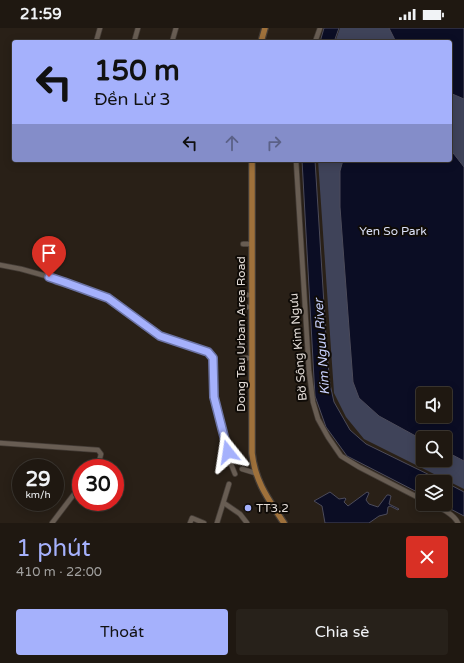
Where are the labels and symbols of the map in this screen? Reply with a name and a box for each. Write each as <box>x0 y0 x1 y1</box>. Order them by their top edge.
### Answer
park label: Yen So Park <box>359 224 427 238</box>
pin <box>32 236 66 277</box>
street label: Dong Tau Urban Area Road <box>234 256 248 412</box>
street label: Bờ Sông Kim Ngưu <box>286 292 310 402</box>
water label: Kim Nguu River <box>311 296 333 396</box>
position arrow <box>207 431 249 473</box>
speed limit sign: 30 <box>72 459 124 511</box>
place label: TT3.2 <box>256 501 289 515</box>
marker: TT3.2 <box>243 503 253 513</box>

